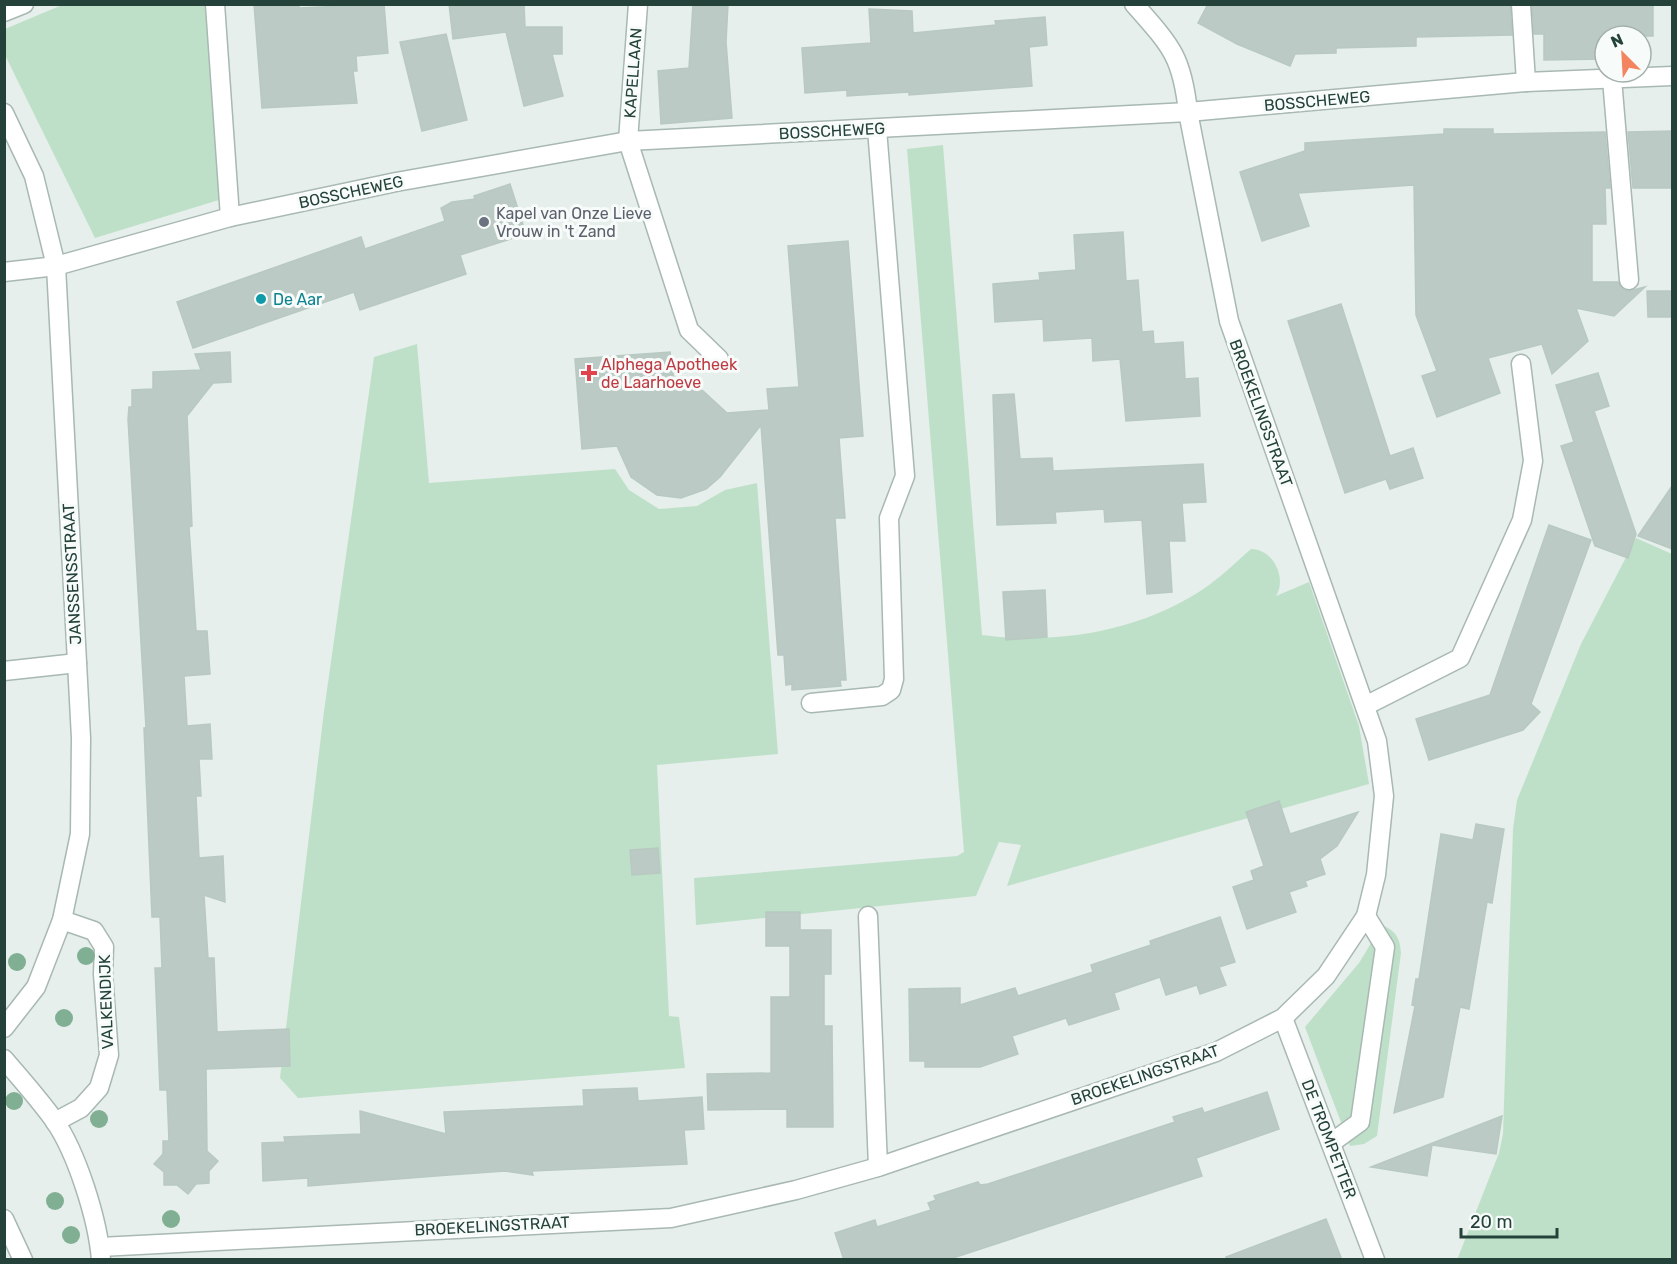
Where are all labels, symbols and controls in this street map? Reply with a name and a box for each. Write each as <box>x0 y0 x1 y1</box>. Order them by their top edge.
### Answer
north arrow <box>1593 24 1653 84</box>
street label: KAPELLAAN <box>620 27 646 119</box>
text: N <box>1608 30 1626 52</box>
street label: BOSSCHEWEG <box>1263 87 1371 115</box>
street label: BOSSCHEWEG <box>778 119 886 143</box>
street label: BOSSCHEWEG <box>297 172 405 212</box>
place label: Kapel van Onze Lieve Vrouw in 't Zand <box>496 204 652 241</box>
marker: Kapel van Onze Lieve Vrouw in 't Zand <box>477 215 491 229</box>
place label: De Aar <box>273 290 322 309</box>
marker: De Aar <box>254 292 268 306</box>
street label: BROEKELINGSTRAAT <box>1225 337 1297 489</box>
place label: Alphega Apotheek de Laarhoeve <box>601 355 738 392</box>
marker: Alphega Apotheek de Laarhoeve <box>582 366 596 380</box>
street label: JANSSENSSTRAAT <box>59 503 85 645</box>
street label: VALKENDIJK <box>95 954 117 1050</box>
street label: BROEKELINGSTRAAT <box>1068 1041 1222 1109</box>
street label: DE TROMPETTER <box>1298 1077 1360 1201</box>
scale bar <box>1461 1201 1557 1239</box>
text: 20 m <box>1470 1211 1512 1233</box>
street label: BROEKELINGSTRAAT <box>414 1212 570 1240</box>

